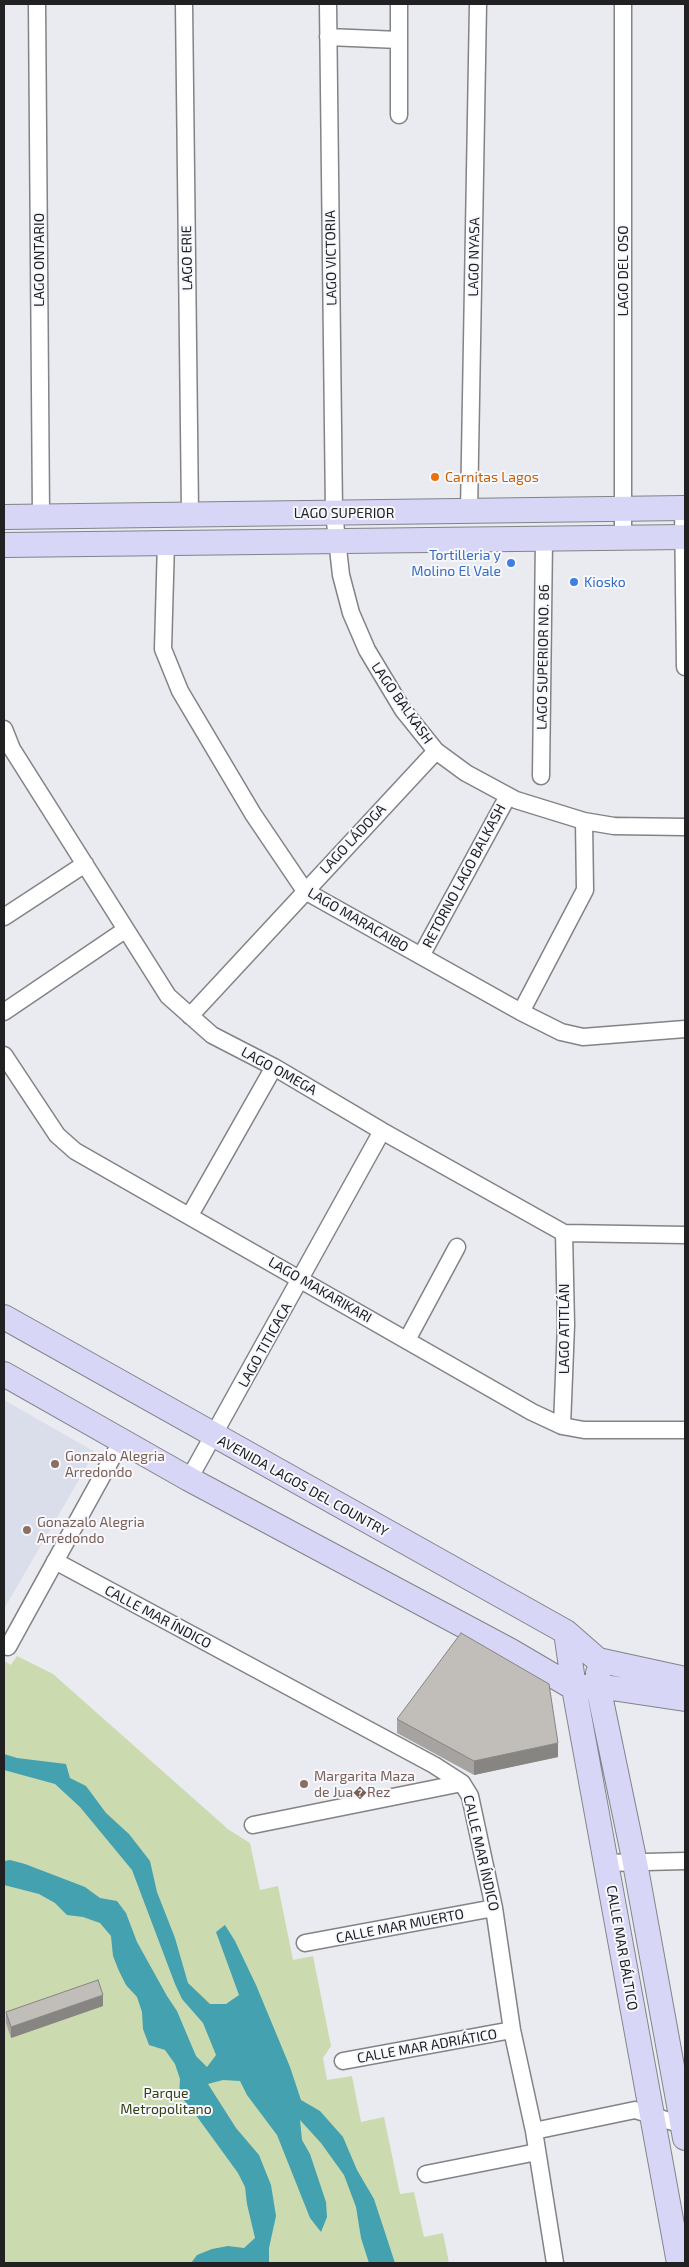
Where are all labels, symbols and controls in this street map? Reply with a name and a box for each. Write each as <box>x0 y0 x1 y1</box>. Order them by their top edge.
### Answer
street label: LAGO VICTORIA <box>322 210 340 306</box>
street label: LAGO ONTARIO <box>31 213 47 307</box>
street label: LAGO NYASA <box>465 217 483 297</box>
street label: LAGO ERIE <box>178 225 196 291</box>
street label: LAGO DEL OSO <box>615 225 631 317</box>
place label: Carnitas Lagos <box>445 469 539 485</box>
marker: Carnitas Lagos <box>429 471 441 483</box>
street label: LAGO SUPERIOR <box>294 505 394 521</box>
place label: Tortilleria y Molino El Vale <box>411 547 501 580</box>
marker: Tortilleria y Molino El Vale <box>505 557 517 569</box>
place label: Kiosko <box>584 574 626 590</box>
marker: Kiosko <box>568 576 580 588</box>
street label: LAGO SUPERIOR NO. 86 <box>533 584 553 730</box>
street label: LAGO BALKASH <box>368 659 436 747</box>
street label: LAGO LÁDOGA <box>316 801 390 877</box>
street label: RETORNO LAGO BALKASH <box>419 801 509 951</box>
street label: LAGO MARACAIBO <box>305 884 411 956</box>
street label: LAGO OMEGA <box>238 1043 320 1099</box>
street label: LAGO MAKARIKARI <box>265 1254 375 1326</box>
street label: LAGO ATITLÁN <box>556 1284 572 1374</box>
street label: LAGO TITICACA <box>235 1300 295 1390</box>
street label: AVENIDA LAGOS DEL COUNTRY <box>215 1432 391 1540</box>
place label: Gonzalo Alegria Arredondo <box>65 1448 165 1480</box>
marker: Gonzalo Alegria Arredondo <box>49 1458 61 1470</box>
place label: Gonazalo Alegria Arredondo <box>37 1514 145 1546</box>
marker: Gonazalo Alegria Arredondo <box>21 1524 33 1536</box>
street label: CALLE MAR ÍNDICO <box>102 1582 214 1652</box>
place label: Margarita Maza de Jua�Rez <box>314 1768 415 1800</box>
marker: Margarita Maza de Jua�Rez <box>298 1778 310 1790</box>
street label: CALLE MAR ÍNDICO <box>459 1793 503 1913</box>
street label: CALLE MAR BÁLTICO <box>603 1884 641 2012</box>
street label: CALLE MAR MUERTO <box>335 1905 465 1947</box>
street label: CALLE MAR ADRIÁTICO <box>356 2025 498 2067</box>
park label: Parque Metropolitano <box>120 2085 212 2118</box>

